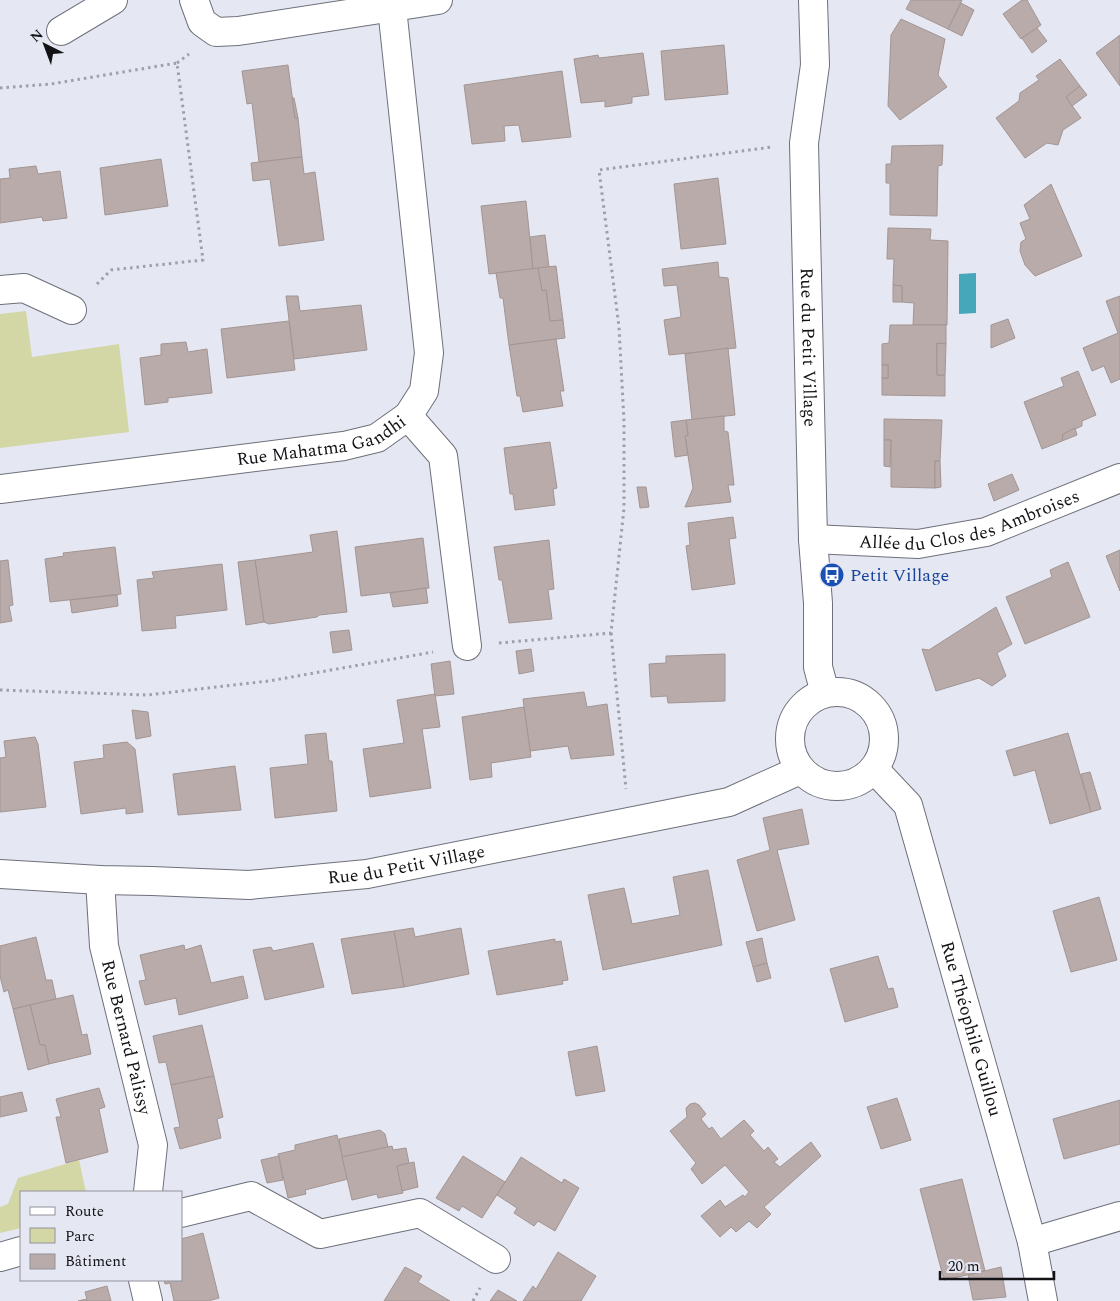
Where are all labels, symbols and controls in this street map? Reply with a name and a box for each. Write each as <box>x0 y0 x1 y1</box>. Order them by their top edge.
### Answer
north arrow <box>20 20 70 70</box>
text: N <box>25 24 48 47</box>
street label: Rue du Petit Village <box>793 267 824 427</box>
street label: Rue Mahatma Gandhi <box>235 408 412 473</box>
street label: Allée du Clos des Ambroises <box>858 482 1084 558</box>
bus stop icon: Petit Village <box>819 562 845 588</box>
place label: Petit Village <box>850 562 949 589</box>
street label: Rue du Petit Village <box>326 837 487 891</box>
street label: Rue Théophile Guillou <box>934 938 1009 1119</box>
street label: Rue Bernard Palissy <box>94 957 159 1119</box>
legend <box>20 1191 182 1281</box>
text: Route <box>65 1200 104 1223</box>
text: Parc <box>65 1225 95 1248</box>
scale bar <box>940 1248 1054 1280</box>
text: Bâtiment <box>65 1250 126 1273</box>
text: 20 m <box>948 1255 980 1278</box>

